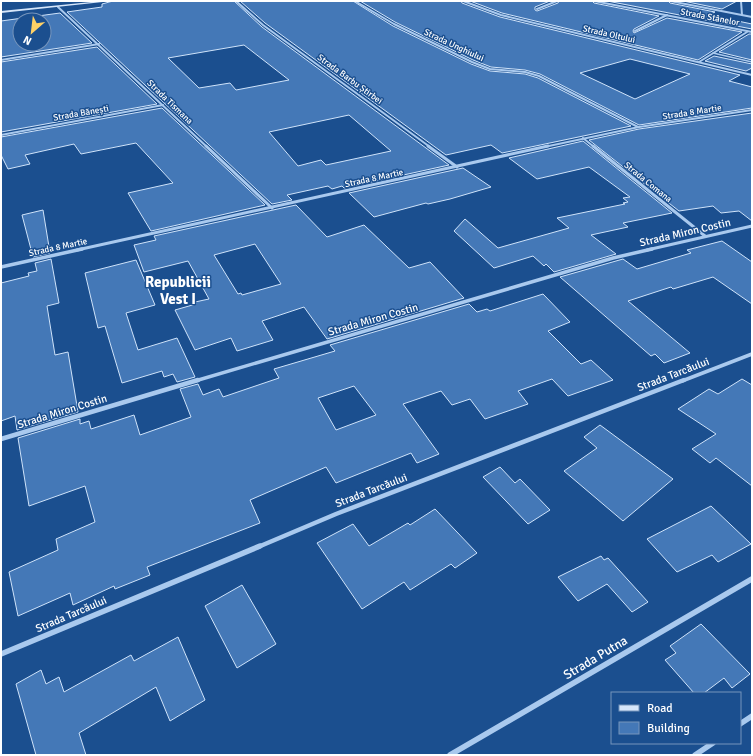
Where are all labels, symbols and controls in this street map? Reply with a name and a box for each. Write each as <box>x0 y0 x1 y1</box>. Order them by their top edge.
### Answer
street label: Strada Stânelor <box>679 6 741 29</box>
north arrow <box>12 12 52 52</box>
street label: Strada Oltului <box>582 23 636 46</box>
street label: Strada Unghiului <box>422 27 486 64</box>
text: N <box>21 33 34 48</box>
street label: Strada Barbu Știrbei <box>315 52 384 107</box>
street label: Strada Tismana <box>145 78 195 127</box>
street label: Strada 8 Martie <box>662 102 723 123</box>
street label: Strada Bănești <box>52 103 110 124</box>
street label: Strada Comana <box>621 160 674 205</box>
street label: Strada 8 Martie <box>344 167 405 190</box>
street label: Strada Miron Costin <box>638 216 732 249</box>
street label: Strada 8 Martie <box>28 236 89 259</box>
district label: Republicii Vest I <box>145 273 211 308</box>
street label: Strada Miron Costin <box>327 300 420 339</box>
street label: Strada Tarcăului <box>635 355 711 394</box>
street label: Strada Miron Costin <box>16 392 109 431</box>
street label: Strada Tarcăului <box>333 471 409 510</box>
street label: Strada Tarcăului <box>34 594 109 635</box>
street label: Strada Putna <box>561 632 630 683</box>
legend <box>611 692 741 744</box>
text: Road <box>647 701 673 716</box>
text: Building <box>647 721 690 736</box>

